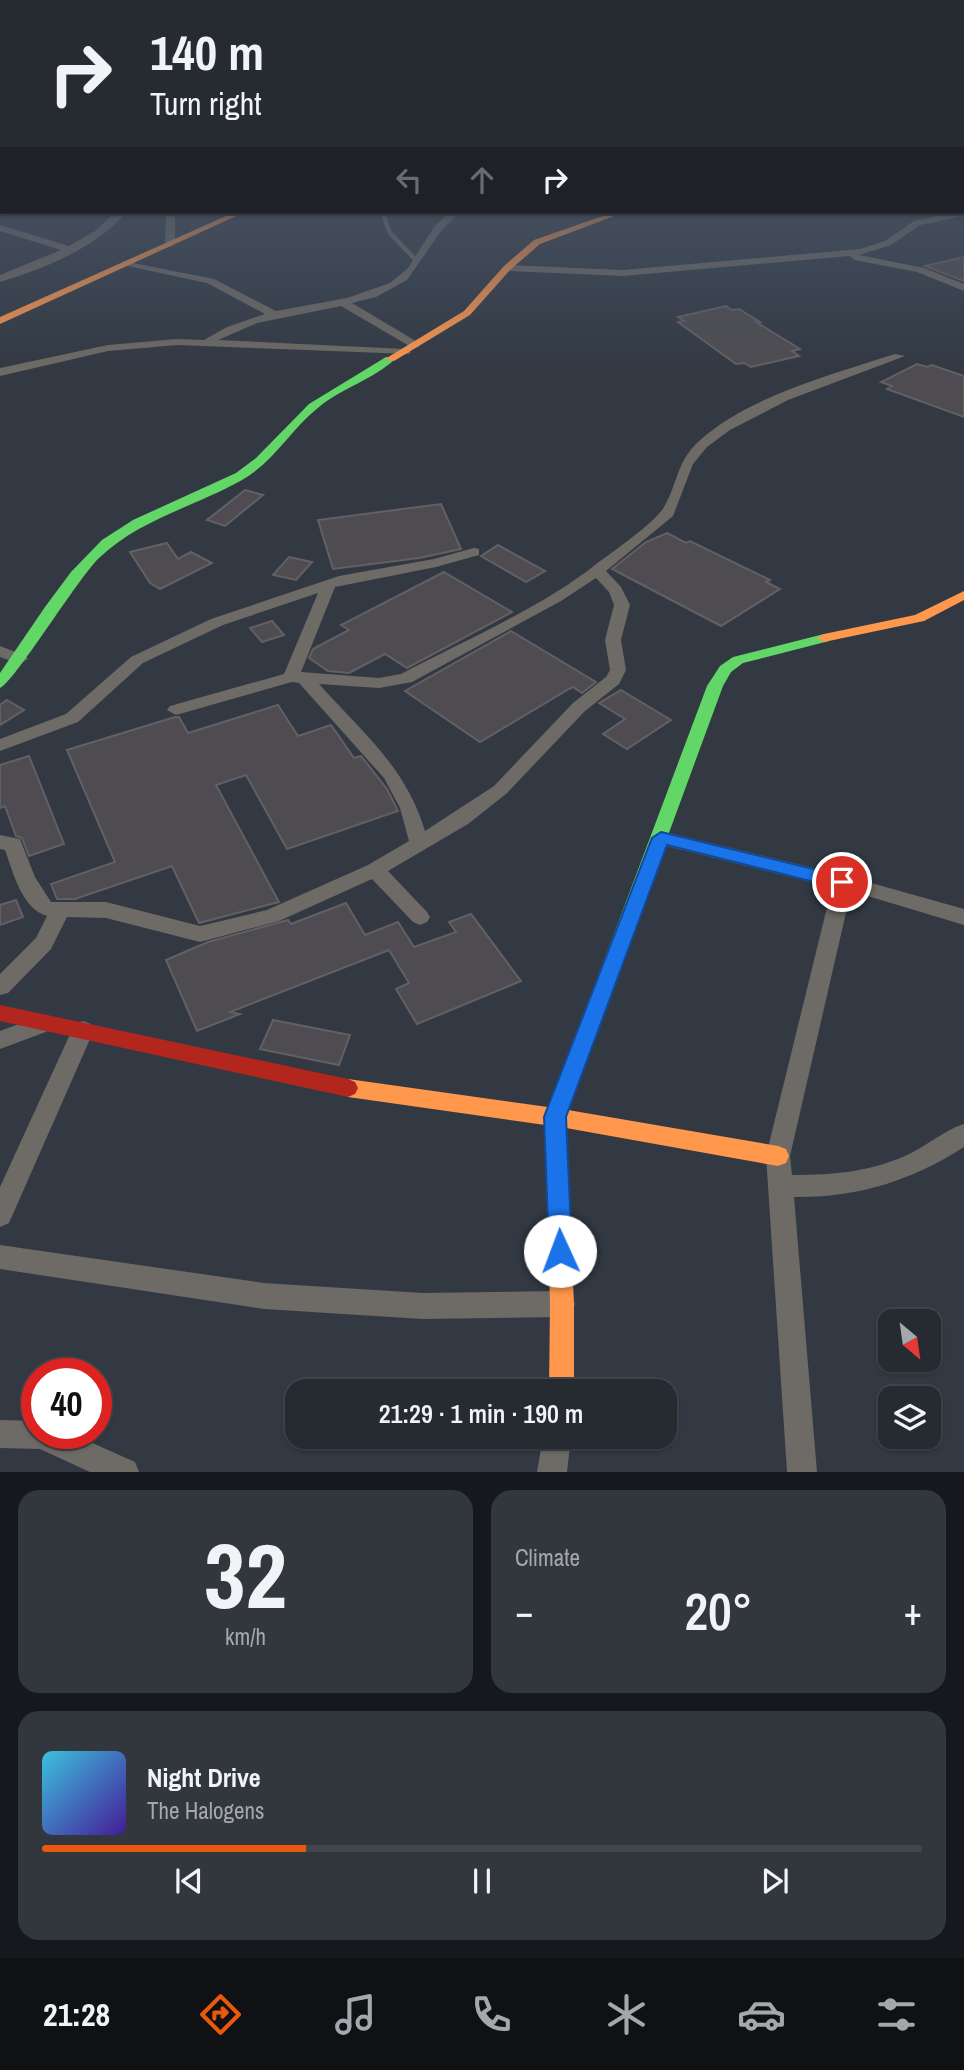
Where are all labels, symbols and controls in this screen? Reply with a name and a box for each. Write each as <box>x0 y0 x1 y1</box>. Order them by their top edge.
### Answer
text: 140 m <box>150 19 264 85</box>
icon: right <box>35 28 126 119</box>
text: Turn right <box>150 82 262 125</box>
icon: left <box>390 161 428 199</box>
icon: ahead <box>463 161 501 199</box>
icon: right <box>536 161 574 199</box>
pin <box>812 852 872 912</box>
icon: arrive <box>823 863 861 901</box>
position arrow <box>523 1214 597 1288</box>
north arrow <box>878 1309 942 1372</box>
map controls <box>878 1309 941 1449</box>
speed limit sign: 40 <box>21 1358 112 1449</box>
button: layers <box>878 1386 941 1449</box>
text: 21:29 · 1 min · 190 m <box>379 1396 583 1431</box>
text: 32 <box>204 1514 287 1636</box>
text: Climate <box>515 1542 580 1573</box>
text: 20° <box>684 1576 753 1646</box>
text: − <box>515 1586 533 1637</box>
text: + <box>904 1586 922 1637</box>
text: km/h <box>225 1621 266 1652</box>
text: Night Drive <box>147 1760 261 1795</box>
text: The Halogens <box>147 1795 264 1826</box>
icon: previous <box>170 1862 208 1900</box>
icon: pause <box>463 1862 501 1900</box>
icon: next <box>756 1862 794 1900</box>
icon: directions <box>196 1990 245 2039</box>
icon: music <box>331 1990 380 2039</box>
icon: phone <box>467 1990 516 2039</box>
icon: climate <box>602 1990 651 2039</box>
icon: car <box>737 1990 786 2039</box>
icon: filters <box>872 1990 921 2039</box>
text: 21:28 <box>43 1993 110 2036</box>

